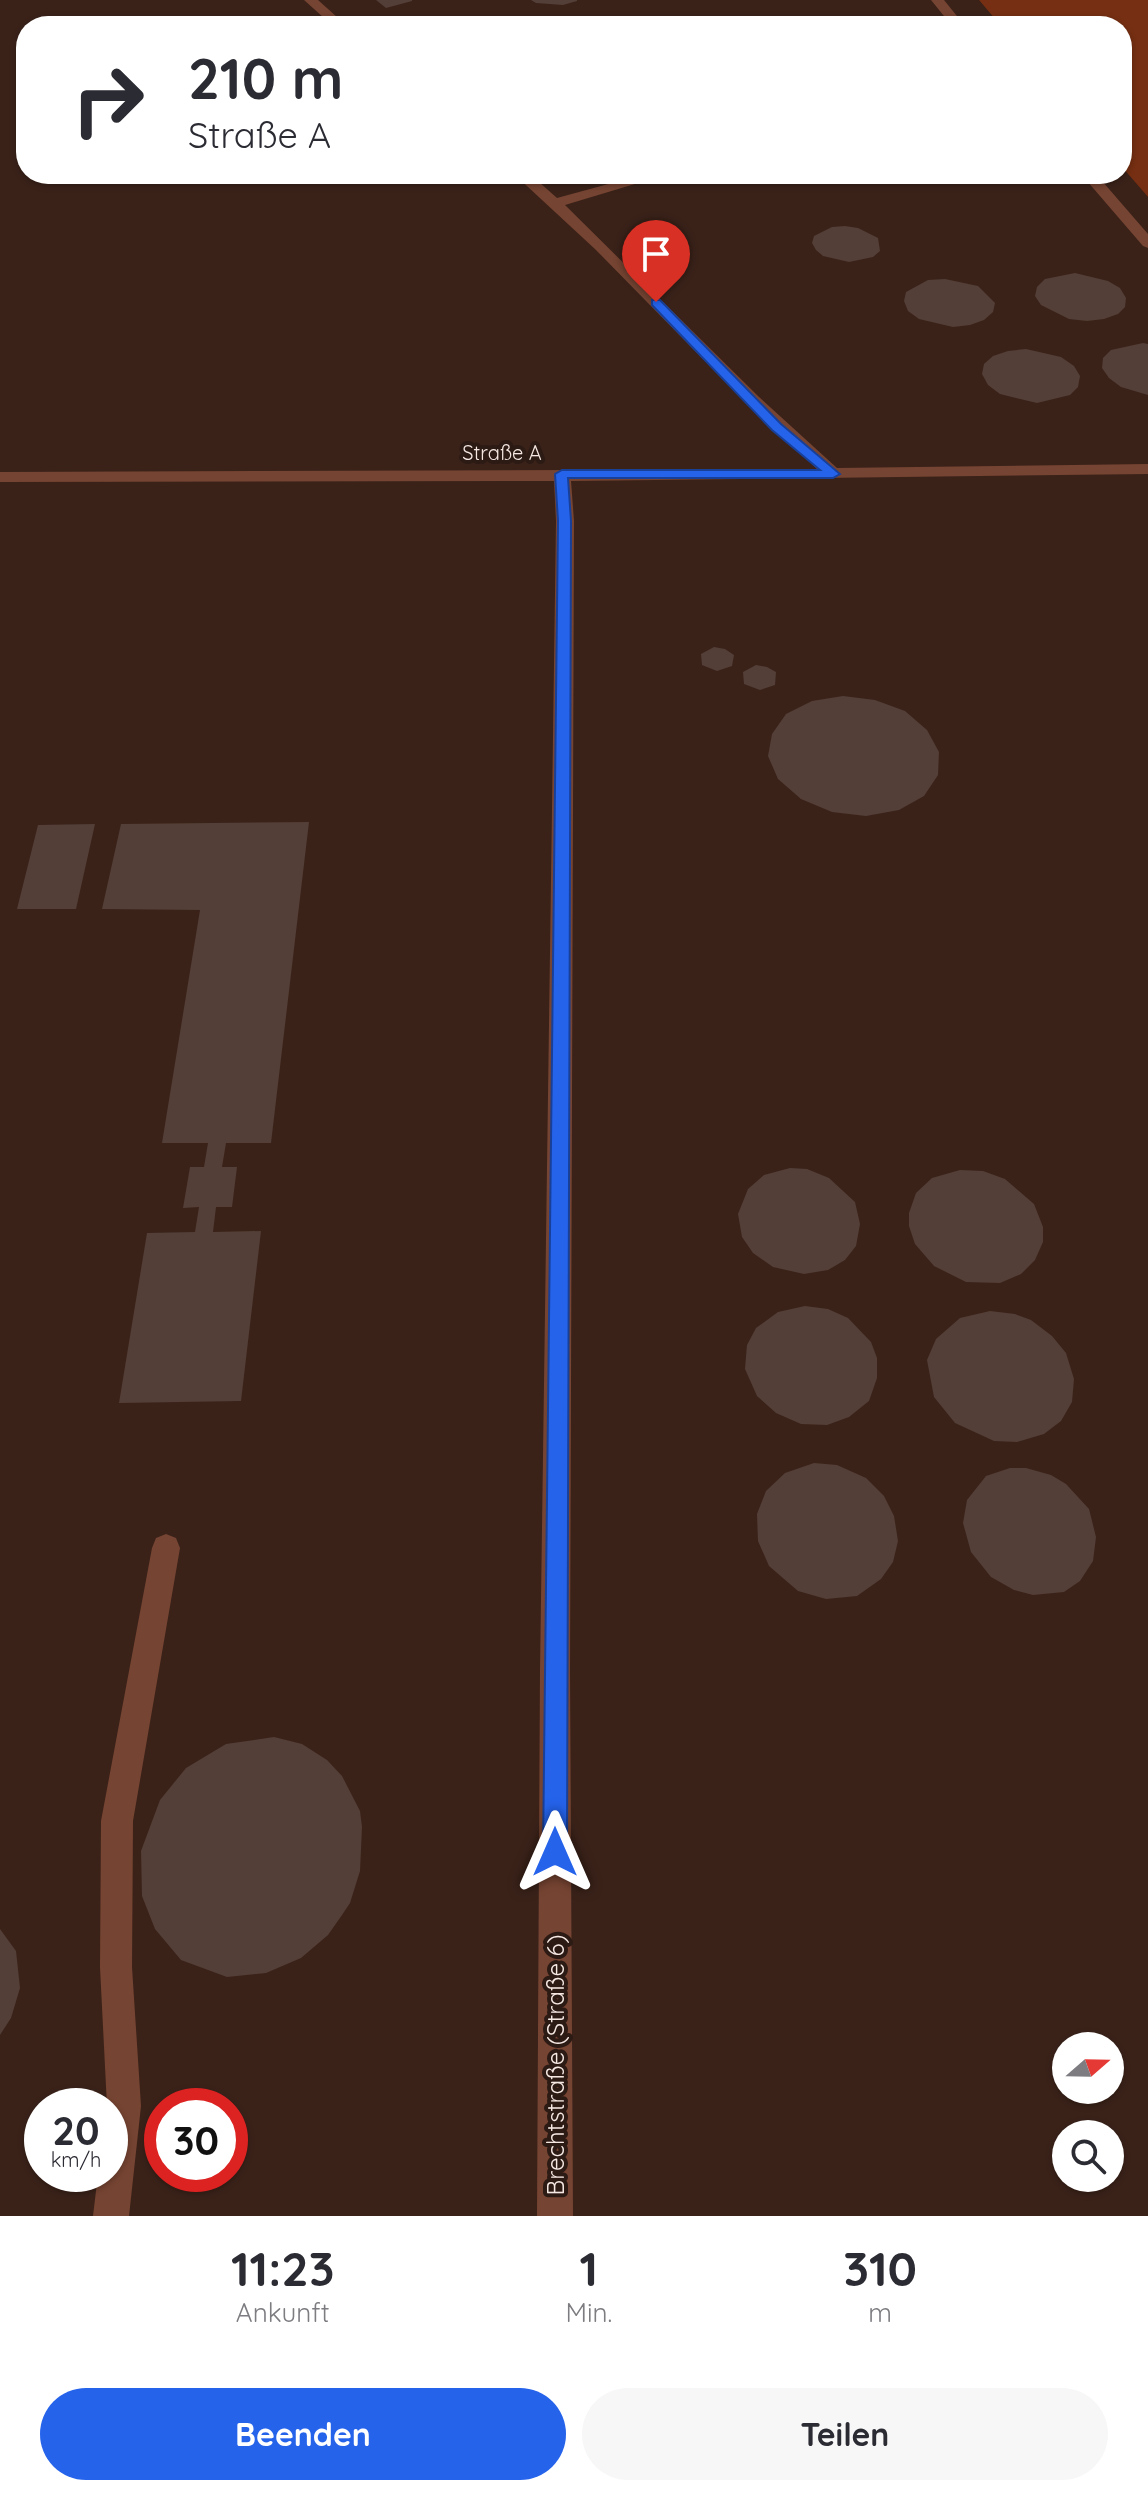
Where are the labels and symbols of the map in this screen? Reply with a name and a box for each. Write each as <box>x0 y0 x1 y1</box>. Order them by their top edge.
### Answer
pin <box>622 220 690 302</box>
street label: Straße A <box>462 440 542 465</box>
position arrow <box>513 1810 597 1894</box>
street label: Brechtstraße (Straße 6) <box>540 1935 570 2195</box>
north arrow <box>1052 2032 1124 2104</box>
speed limit sign: 30 <box>144 2088 248 2192</box>

